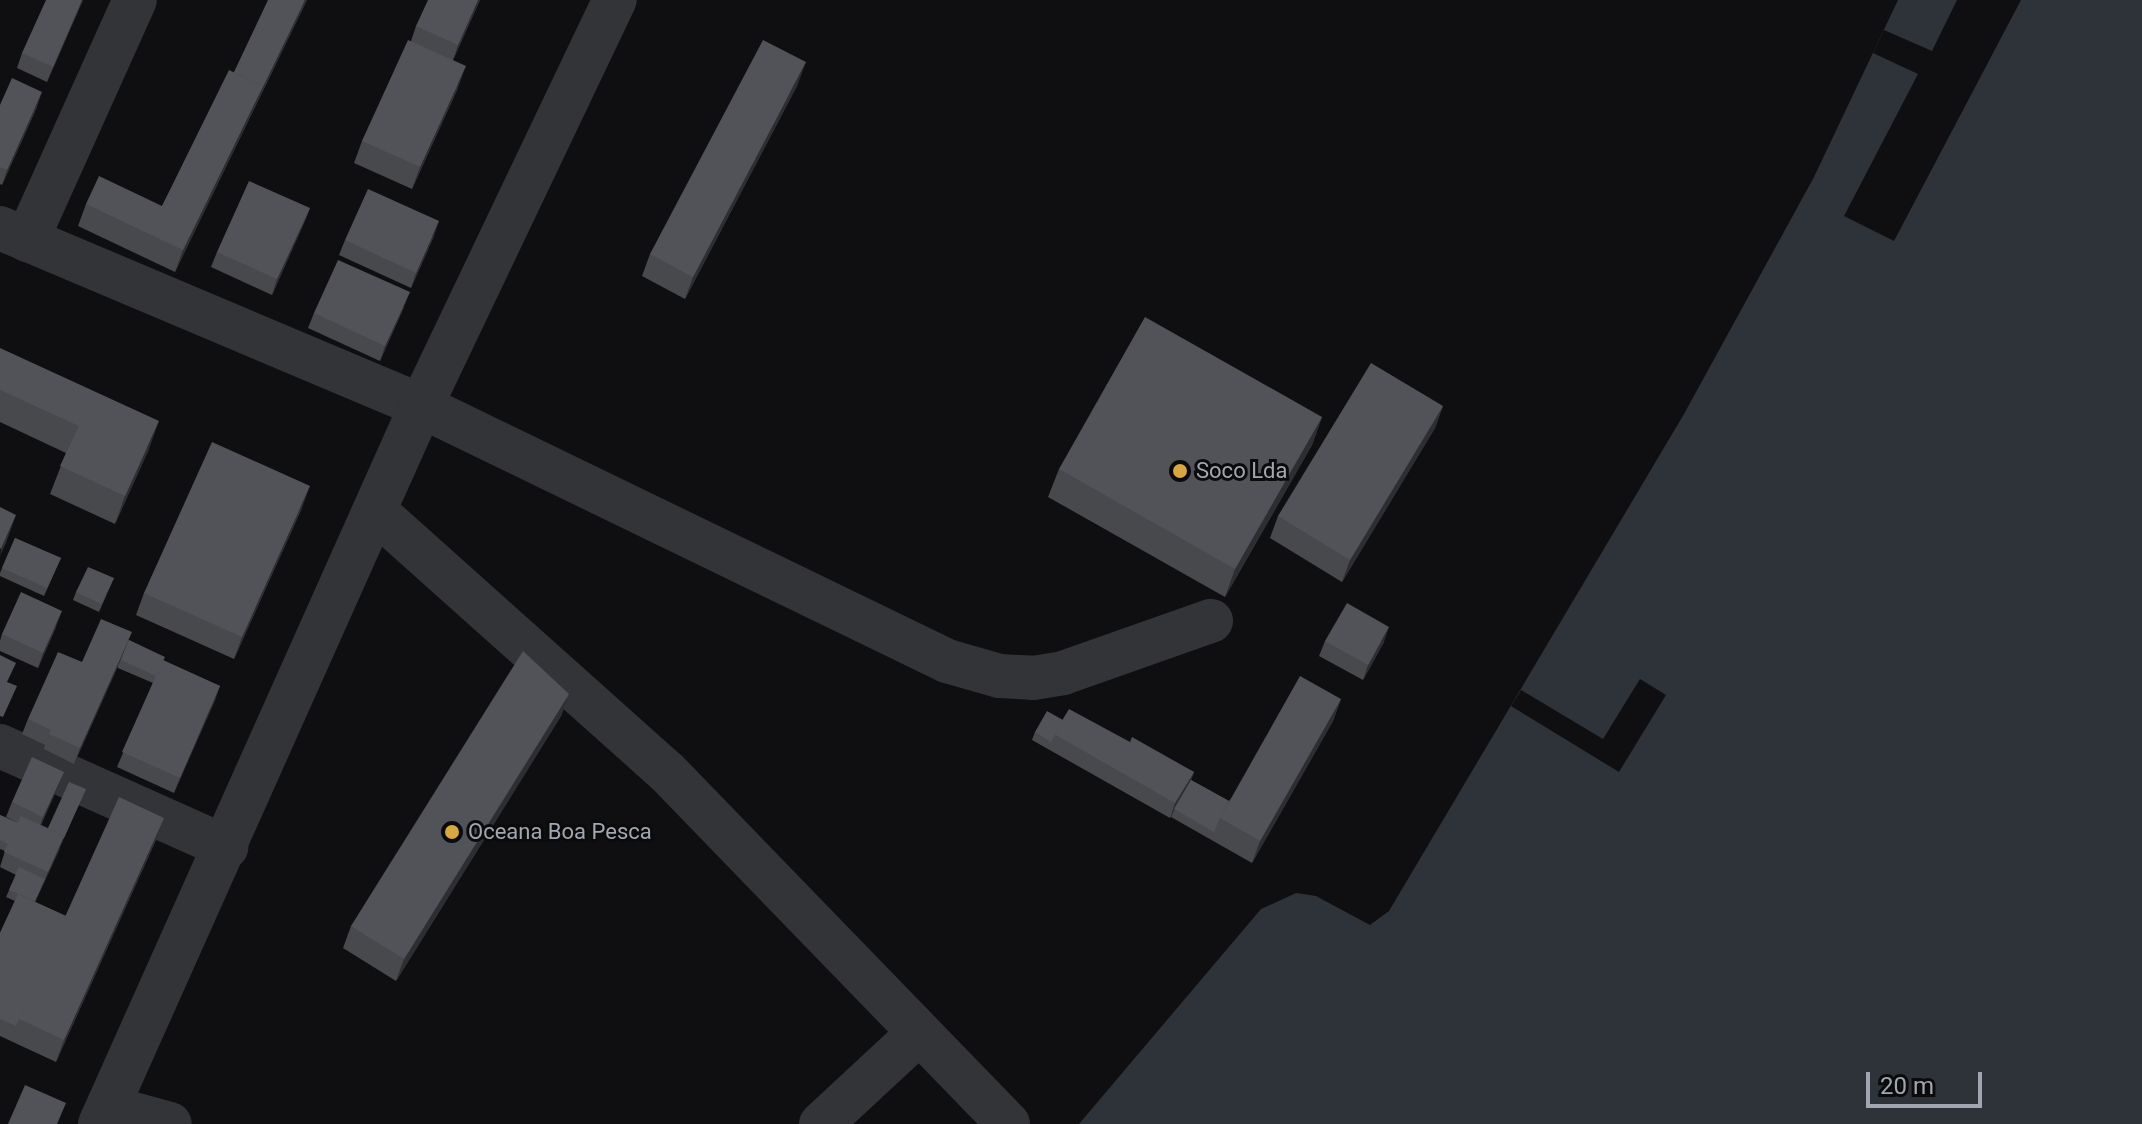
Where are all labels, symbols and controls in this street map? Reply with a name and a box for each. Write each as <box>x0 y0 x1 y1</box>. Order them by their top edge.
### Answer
place label: Soco Lda <box>1196 458 1287 484</box>
marker: Soco Lda <box>1171 462 1189 480</box>
place label: Oceana Boa Pesca <box>468 819 652 845</box>
marker: Oceana Boa Pesca <box>443 823 461 841</box>
scale bar <box>1870 1056 1986 1106</box>
text: 20 m <box>1880 1072 1934 1100</box>

